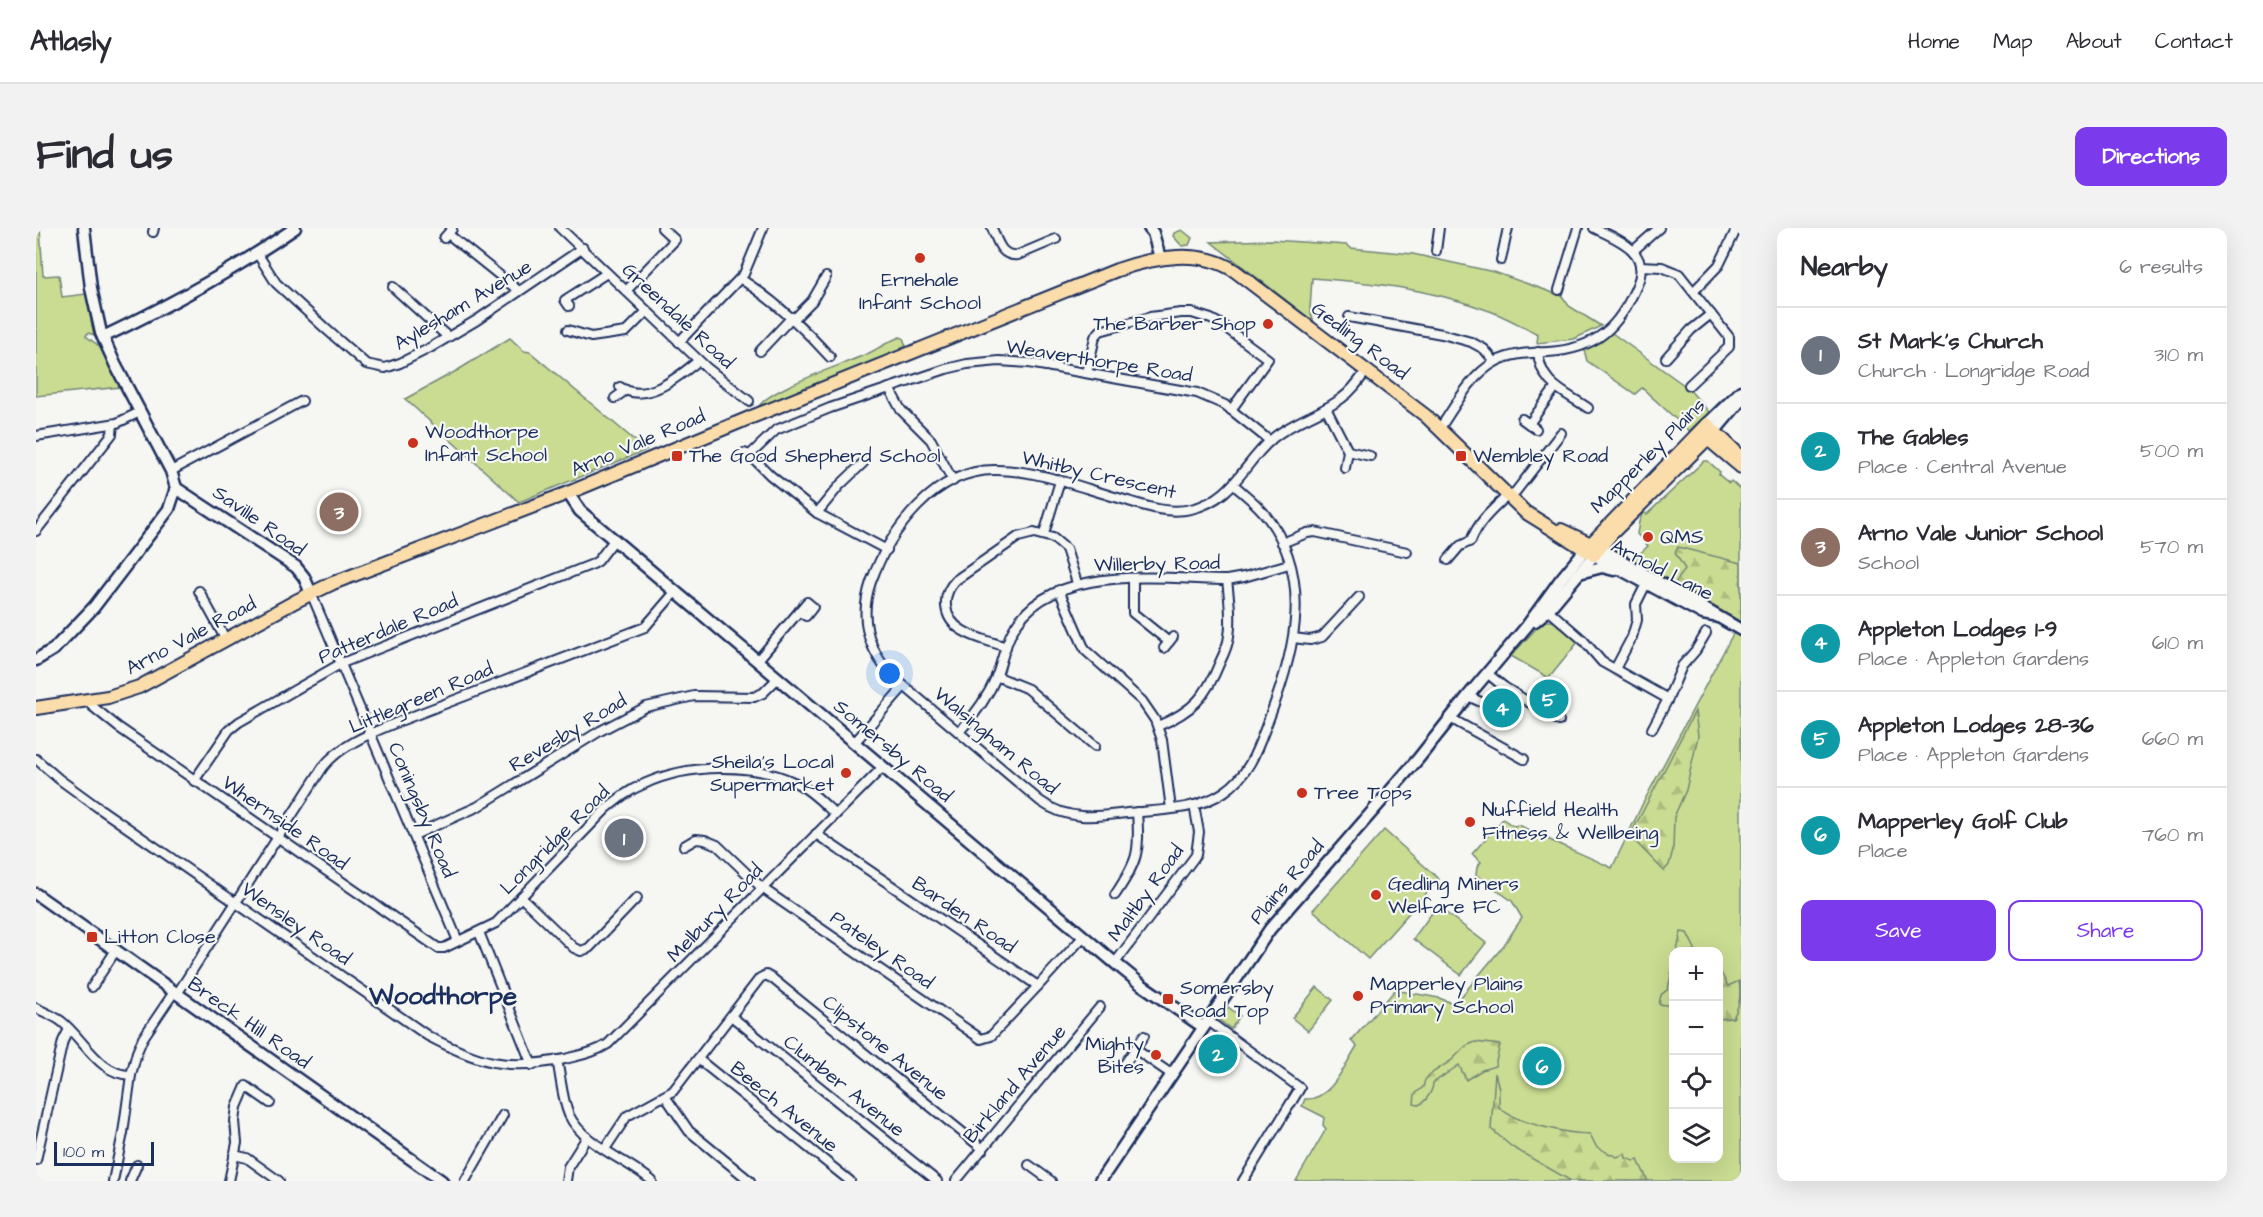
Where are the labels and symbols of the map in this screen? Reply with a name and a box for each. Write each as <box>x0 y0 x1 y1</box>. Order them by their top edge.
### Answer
marker: Ernehale Infant School <box>913 251 927 265</box>
street label: Aylesham Avenue <box>389 253 538 358</box>
street label: Greendale Road <box>615 256 741 376</box>
place label: Ernehale Infant School <box>859 266 981 317</box>
street label: Gedling Road <box>1305 295 1414 388</box>
place label: The Barber Shop <box>1093 310 1256 338</box>
marker: The Barber Shop <box>1261 317 1275 331</box>
street label: Weaverthorpe Road <box>1004 332 1194 390</box>
street label: Mapperley Plains <box>1584 392 1713 521</box>
street label: Arno Vale Road <box>566 402 710 484</box>
place label: Woodthorpe Infant School <box>425 418 547 469</box>
marker: Woodthorpe Infant School <box>406 436 420 450</box>
place label: The Good Shepherd School <box>689 442 941 470</box>
place label: Wembley Road <box>1473 442 1608 471</box>
street label: Whitby Crescent <box>1019 444 1179 507</box>
marker: The Good Shepherd School <box>670 449 684 463</box>
marker: Wembley Road <box>1454 449 1468 463</box>
street label: Saville Road <box>207 479 311 563</box>
pin: 3 <box>320 490 358 534</box>
place label: QMS <box>1660 523 1704 551</box>
marker: QMS <box>1641 530 1655 544</box>
street label: Arnold Lane <box>1606 532 1718 608</box>
street label: Willerby Road <box>1094 549 1220 580</box>
street label: Patterdale Road <box>314 587 462 671</box>
street label: Arno Vale Road <box>121 590 261 682</box>
street label: Littlegreen Road <box>345 655 498 742</box>
your location <box>875 659 904 688</box>
pin: 5 <box>1530 676 1568 722</box>
street label: Walsingham Road <box>927 680 1064 802</box>
pin: 4 <box>1482 686 1522 730</box>
street label: Revesby Road <box>504 687 632 780</box>
street label: Somersby Road <box>827 693 959 810</box>
street label: Coningsby Road <box>380 738 463 883</box>
place label: Sheila's Local Supermarket <box>710 748 834 799</box>
marker: Sheila's Local Supermarket <box>839 766 853 780</box>
street label: Whernside Road <box>216 769 354 877</box>
street label: Longridge Road <box>494 779 617 902</box>
place label: Tree Tops <box>1314 779 1412 807</box>
marker: Tree Tops <box>1295 786 1309 800</box>
place label: Nuffield Health Fitness & Wellbeing <box>1482 796 1659 848</box>
marker: Nuffield Health Fitness & Wellbeing <box>1463 815 1477 829</box>
pin: 1 <box>604 816 644 860</box>
street label: Plains Road <box>1243 834 1331 930</box>
street label: Maltby Road <box>1101 839 1192 948</box>
street label: Melbury Road <box>661 857 770 969</box>
street label: Barden Road <box>906 870 1022 960</box>
place label: Gedling Miners Welfare FC <box>1388 870 1519 921</box>
street label: Wensley Road <box>235 876 357 973</box>
marker: Gedling Miners Welfare FC <box>1369 888 1383 902</box>
street label: Pateley Road <box>824 904 939 997</box>
place label: Litton Close <box>104 923 216 951</box>
marker: Litton Close <box>85 930 99 944</box>
street label: Breck Hill Road <box>182 970 316 1076</box>
place label: Mapperley Plains Primary School <box>1370 970 1523 1022</box>
place label: Somersby Road Top <box>1180 974 1274 1025</box>
district label: Woodthorpe <box>368 978 517 1014</box>
street label: Clipstone Avenue <box>816 988 954 1108</box>
marker: Mapperley Plains Primary School <box>1351 989 1365 1003</box>
marker: Somersby Road Top <box>1161 992 1175 1006</box>
street label: Birkland Avenue <box>957 1019 1073 1149</box>
street label: Clumber Avenue <box>777 1028 911 1144</box>
place label: Mighty Bites <box>1085 1030 1144 1081</box>
pin: 2 <box>1198 1032 1238 1076</box>
pin: 6 <box>1522 1044 1562 1088</box>
marker: Mighty Bites <box>1149 1048 1163 1062</box>
street label: Beech Avenue <box>724 1055 844 1159</box>
scale bar <box>54 1139 154 1166</box>

